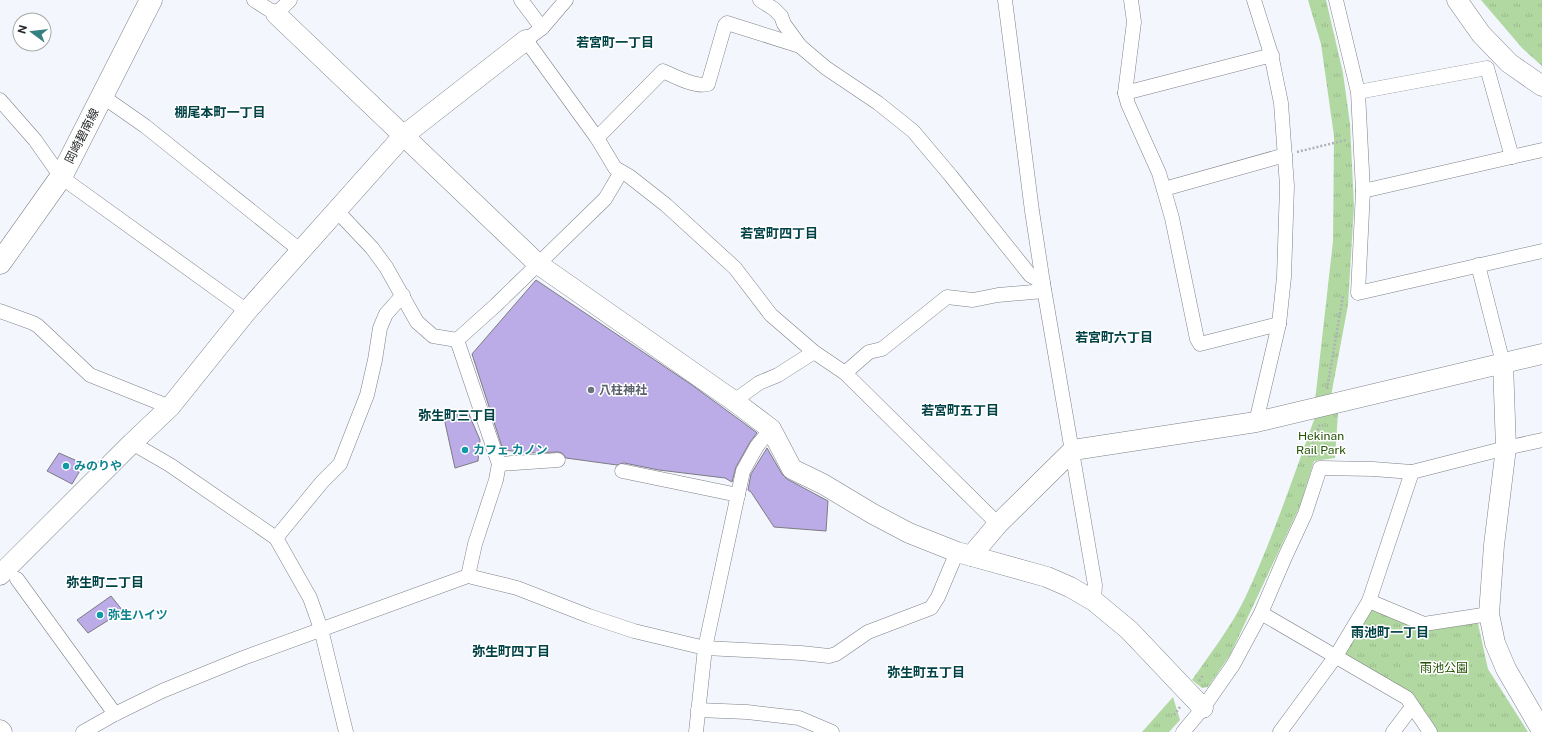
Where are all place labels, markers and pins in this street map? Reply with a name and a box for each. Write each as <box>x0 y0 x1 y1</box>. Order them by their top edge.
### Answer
place label: 八柱神社 <box>599 383 647 397</box>
marker: 八柱神社 <box>586 385 596 395</box>
place label: カフェ カノン <box>473 443 548 457</box>
marker: カフェ カノン <box>460 445 470 455</box>
place label: みのりや <box>74 459 122 473</box>
marker: みのりや <box>61 461 71 471</box>
place label: 弥生ハイツ <box>108 608 168 622</box>
marker: 弥生ハイツ <box>95 610 105 620</box>

